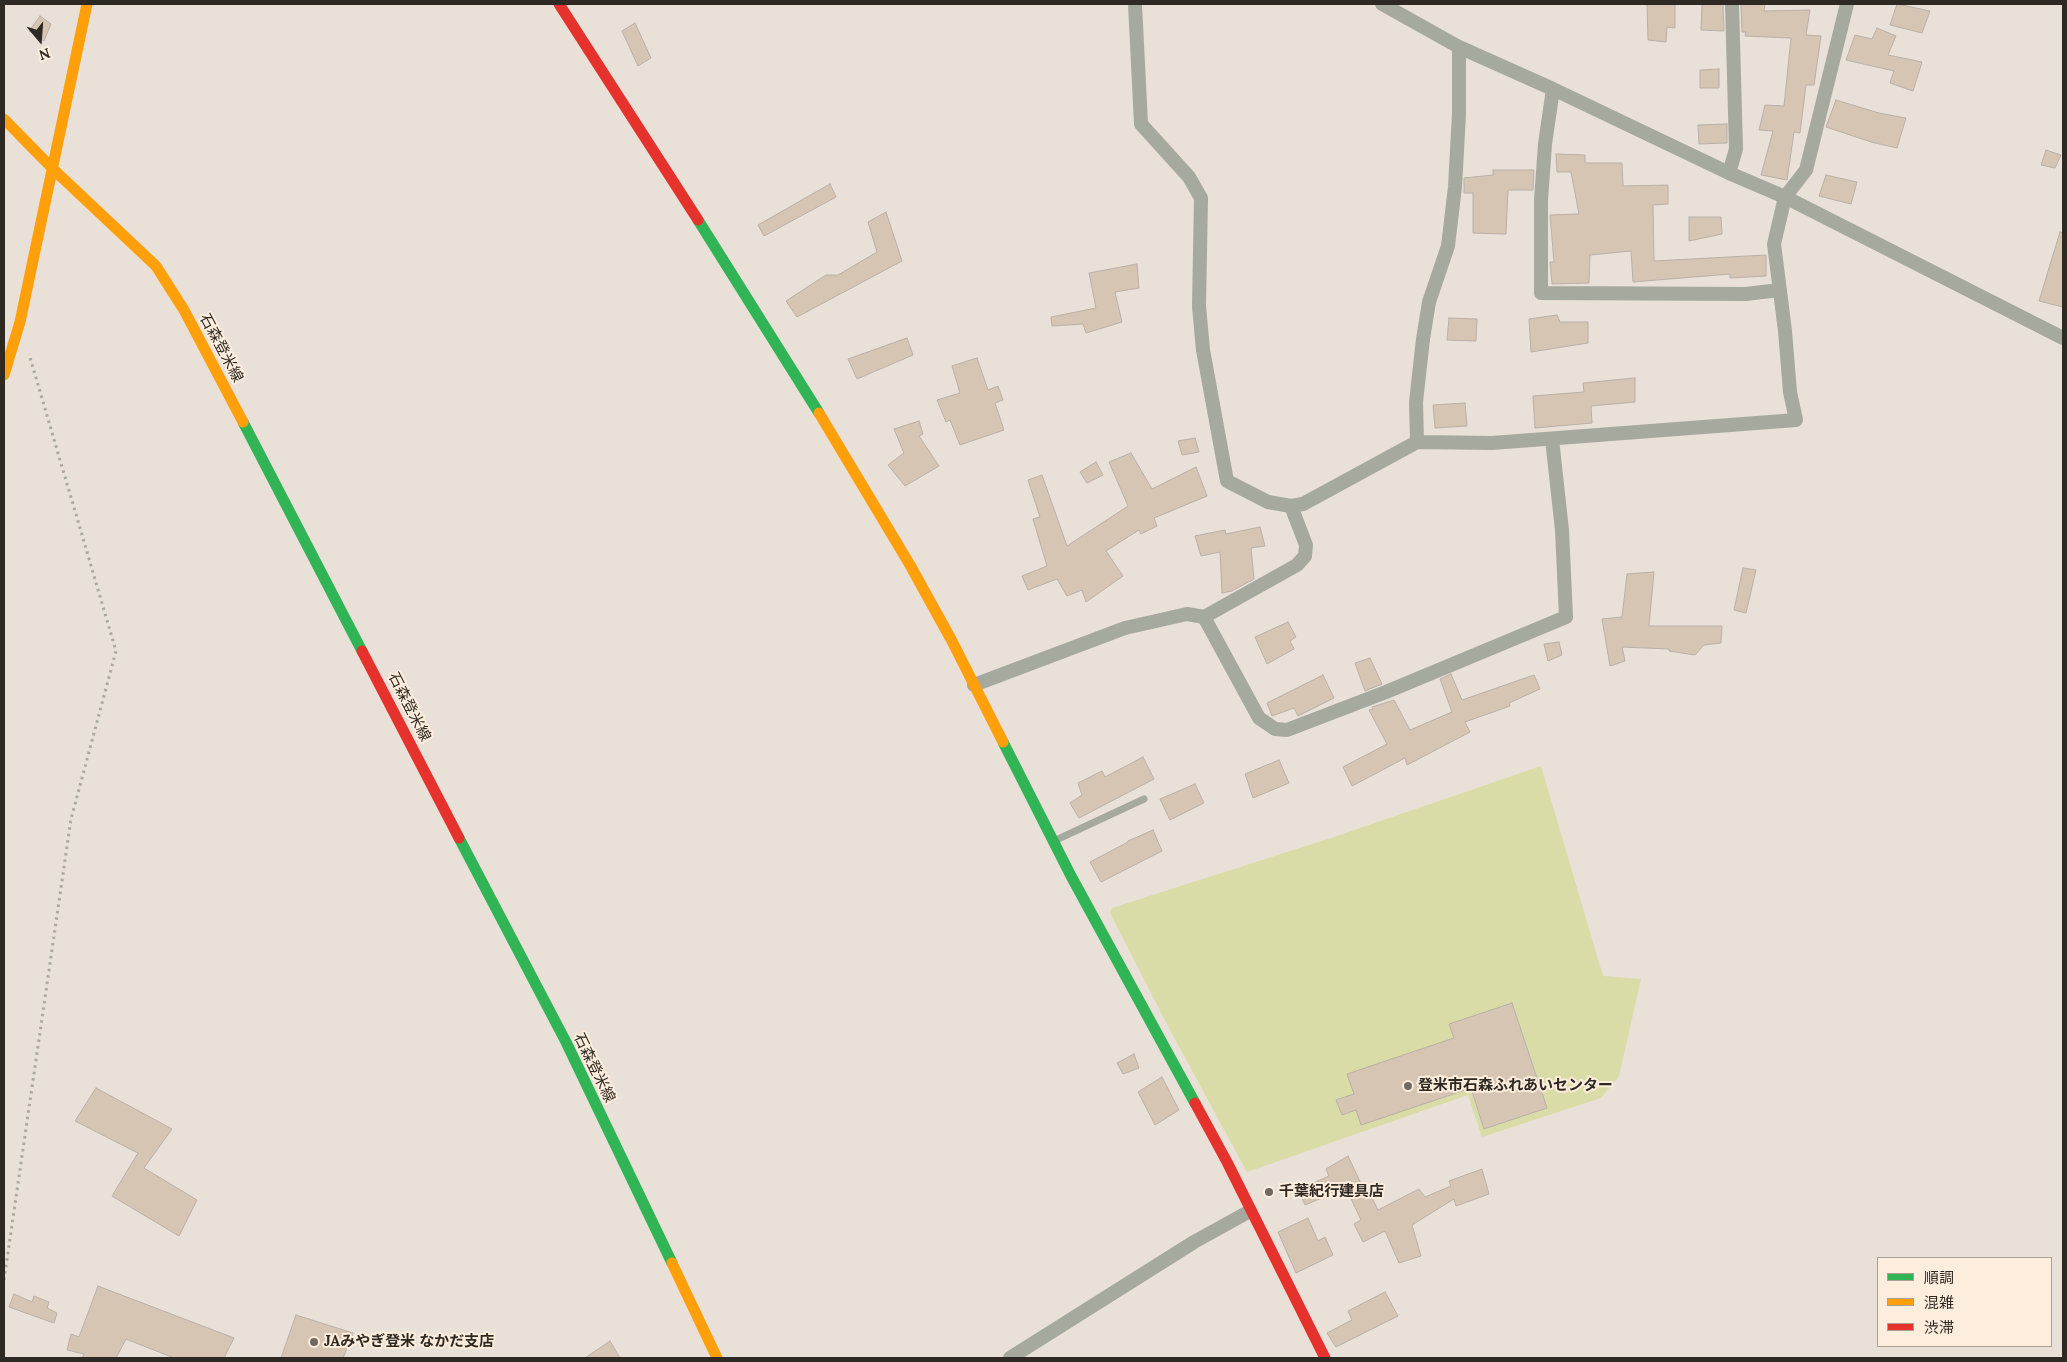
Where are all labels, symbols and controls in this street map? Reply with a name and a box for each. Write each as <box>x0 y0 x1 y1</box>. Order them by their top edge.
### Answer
north arrow <box>15 15 65 65</box>
text: N <box>37 44 53 64</box>
street label: 石森登米線 <box>195 311 247 385</box>
street label: 石森登米線 <box>384 670 434 744</box>
street label: 石森登米線 <box>569 1030 619 1106</box>
place label: 登米市石森ふれあいセンター <box>1418 1077 1613 1095</box>
marker: 登米市石森ふれあいセンター <box>1402 1080 1414 1092</box>
place label: 千葉紀行建具店 <box>1279 1183 1384 1201</box>
marker: 千葉紀行建具店 <box>1263 1186 1275 1198</box>
legend <box>1877 1257 2052 1347</box>
text: 順調 <box>1924 1268 1954 1287</box>
text: 混雑 <box>1924 1293 1954 1312</box>
text: 渋滞 <box>1924 1318 1954 1337</box>
place label: JAみやぎ登米 なかだ支店 <box>324 1333 494 1351</box>
marker: JAみやぎ登米 なかだ支店 <box>308 1336 320 1348</box>

